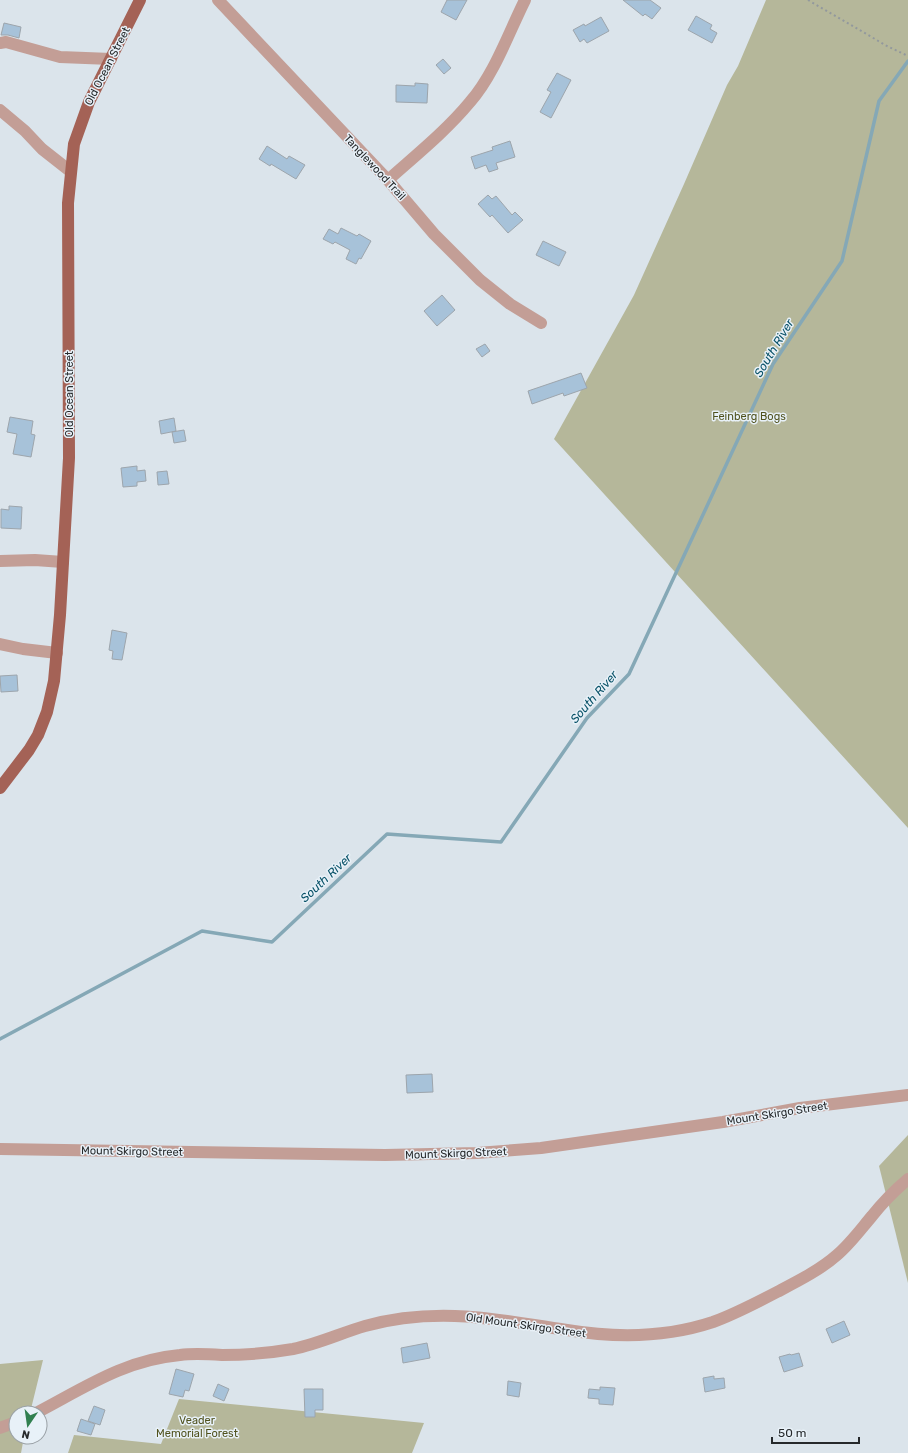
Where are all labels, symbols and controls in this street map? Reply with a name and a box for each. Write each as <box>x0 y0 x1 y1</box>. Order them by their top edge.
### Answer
street label: Old Ocean Street <box>82 24 133 108</box>
street label: Tanglewood Trail <box>341 132 408 203</box>
water label: South River <box>751 316 797 379</box>
street label: Old Ocean Street <box>63 350 76 437</box>
park label: Feinberg Bogs <box>712 410 786 423</box>
water label: South River <box>567 668 621 726</box>
water label: South River <box>297 850 355 905</box>
street label: Mount Skirgo Street <box>726 1099 829 1128</box>
street label: Mount Skirgo Street <box>81 1144 184 1159</box>
street label: Mount Skirgo Street <box>405 1145 508 1162</box>
street label: Old Mount Skirgo Street <box>465 1311 588 1340</box>
north arrow <box>8 1405 48 1445</box>
park label: Veader Memorial Forest <box>156 1414 239 1440</box>
scale bar <box>772 1419 859 1445</box>
text: 50 m <box>778 1426 806 1440</box>
text: N <box>20 1427 31 1441</box>

